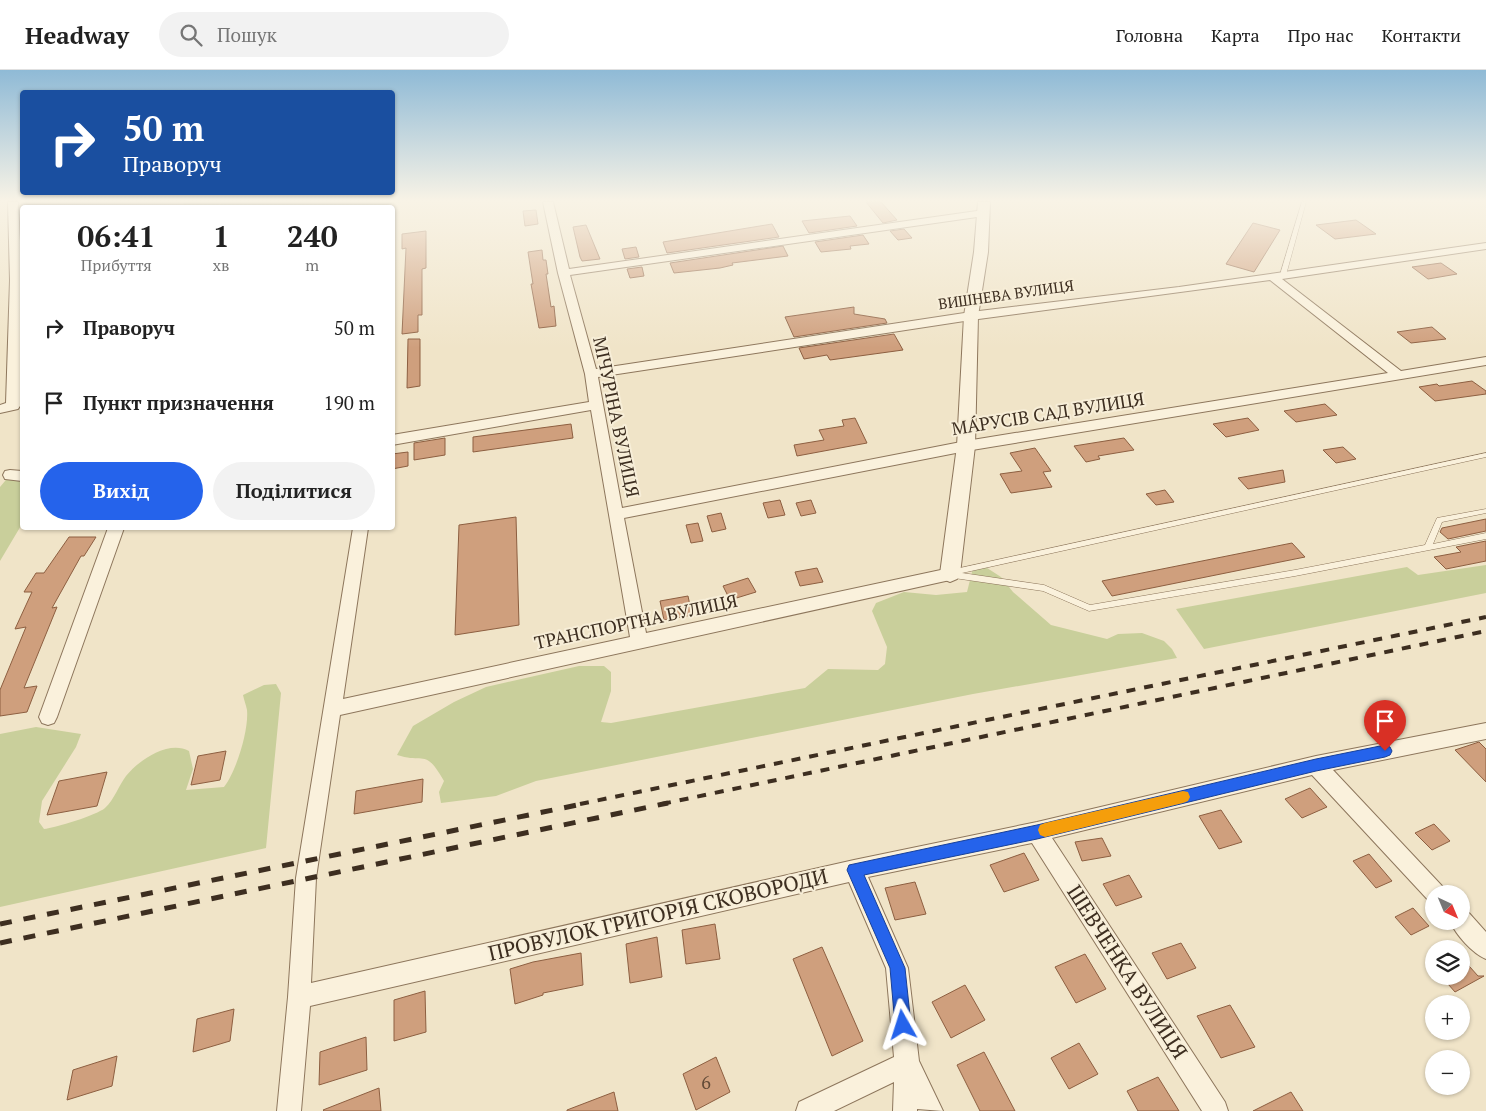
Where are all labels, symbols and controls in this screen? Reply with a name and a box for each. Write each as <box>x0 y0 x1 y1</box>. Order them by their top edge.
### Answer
search box <box>159 12 509 57</box>
text: Headway <box>25 19 129 51</box>
icon: search <box>177 21 205 49</box>
text: Пошук <box>217 22 277 47</box>
text: Головна <box>1116 23 1183 47</box>
text: Карта <box>1211 23 1260 47</box>
text: Про нас <box>1288 23 1354 47</box>
text: Контакти <box>1382 23 1461 47</box>
text: 50 m <box>123 105 204 151</box>
icon: right <box>40 110 105 175</box>
text: Праворуч <box>123 149 222 178</box>
text: 06:41 <box>77 216 155 256</box>
text: 1 <box>213 216 230 256</box>
text: 240 <box>287 216 338 256</box>
text: Прибуття <box>81 254 152 276</box>
text: хв <box>213 254 229 276</box>
text: m <box>305 254 319 276</box>
street label: ВИШНЕВА ВУЛИЦЯ <box>937 275 1075 313</box>
icon: right <box>40 314 68 342</box>
text: Праворуч <box>83 315 175 340</box>
text: 50 m <box>334 315 375 340</box>
street label: МІЧУРІНА ВУЛИЦЯ <box>588 334 646 499</box>
street label: МÁРУСІВ САД ВУЛИЦЯ <box>950 386 1146 440</box>
icon: arrive <box>40 389 68 417</box>
text: Пункт призначення <box>83 390 274 415</box>
text: 190 m <box>324 390 375 415</box>
button: Вихід <box>40 462 203 520</box>
button: Поділитися <box>213 462 375 520</box>
street label: ТРАНСПОРТНА ВУЛИЦЯ <box>532 588 740 654</box>
pin <box>1364 700 1406 751</box>
icon: arrive <box>1371 707 1399 735</box>
street label: ПРОВУЛОК ГРИГОРІЯ СКОВОРОДИ <box>485 861 830 967</box>
street label: ШЕВЧЕНКА ВУЛИЦЯ <box>1061 879 1194 1064</box>
north arrow <box>1425 885 1470 930</box>
map controls <box>1425 885 1470 1095</box>
button: layers <box>1425 940 1470 985</box>
button: + <box>1425 995 1470 1040</box>
position arrow <box>876 998 928 1050</box>
button: − <box>1425 1050 1470 1095</box>
house number: 6 <box>701 1070 711 1094</box>

